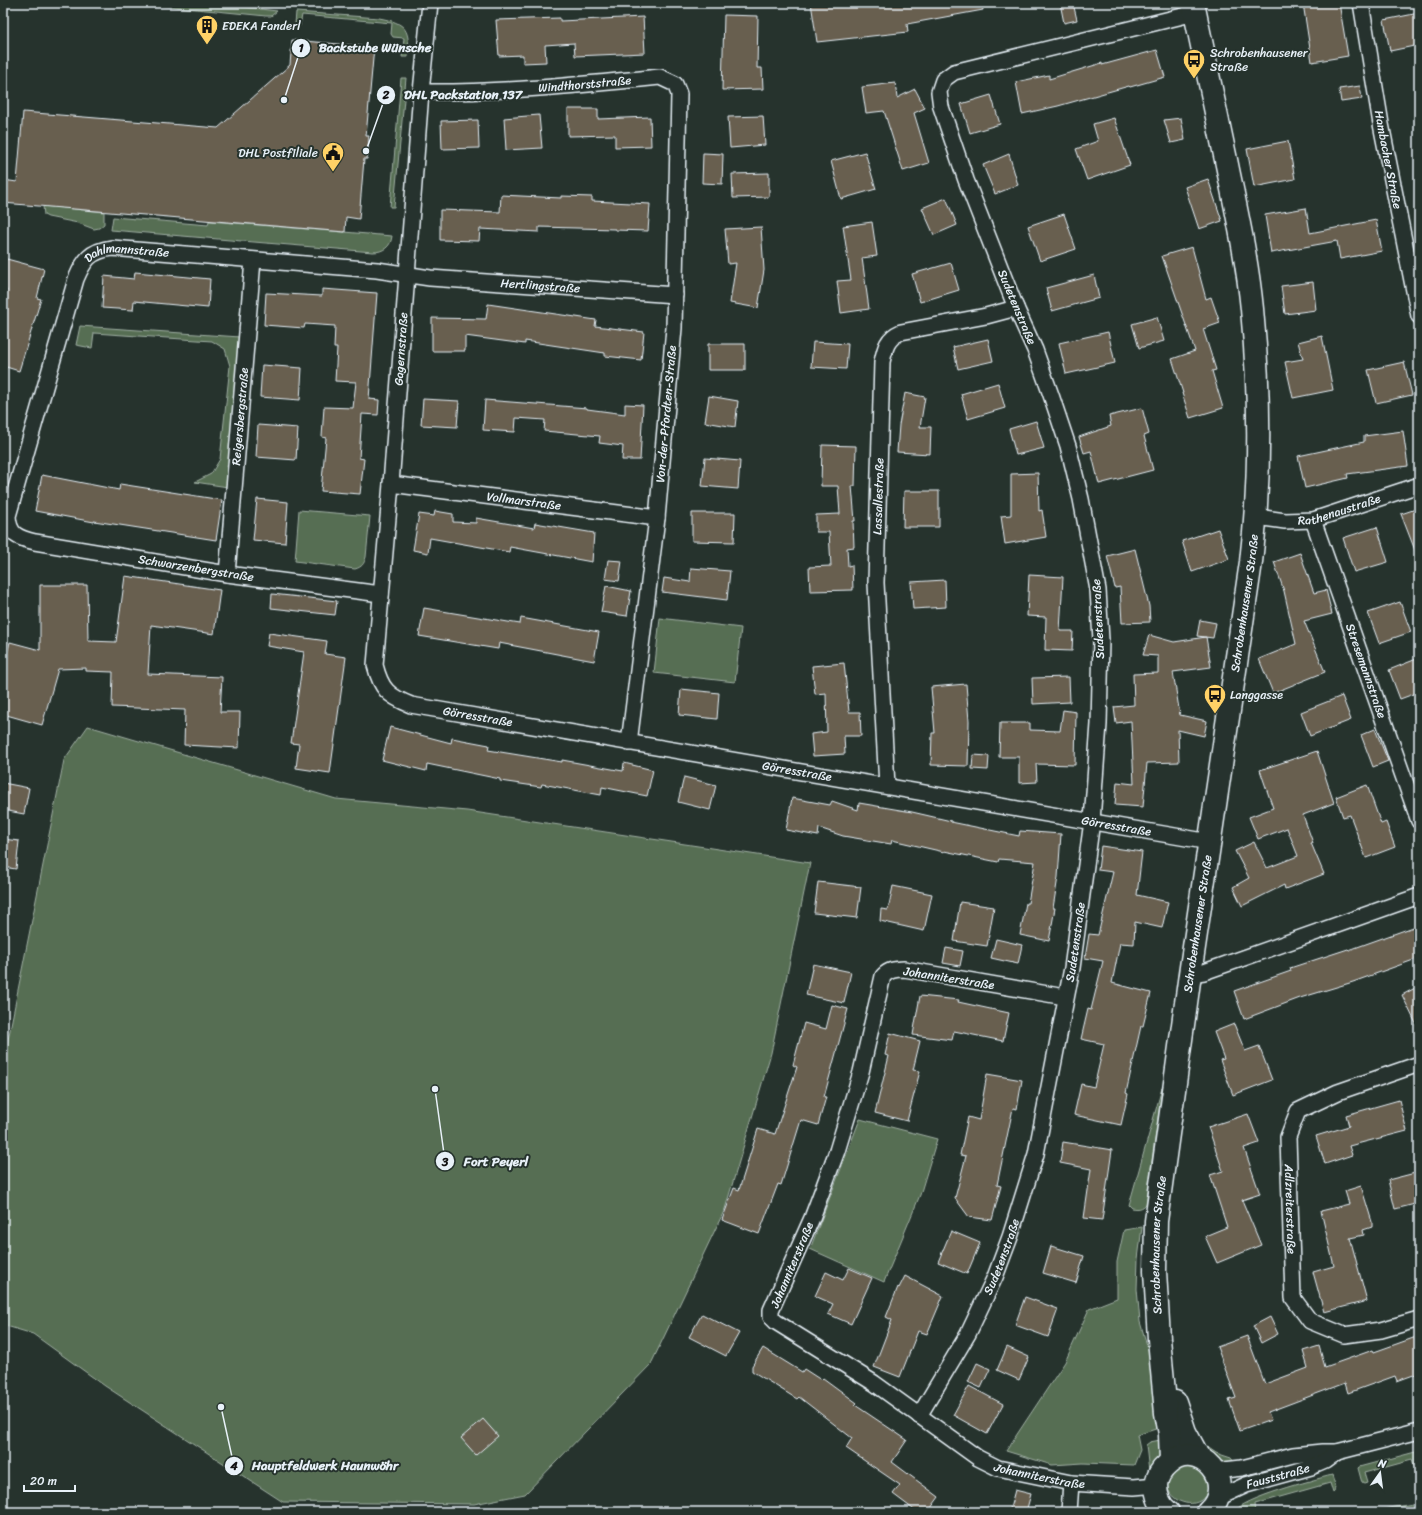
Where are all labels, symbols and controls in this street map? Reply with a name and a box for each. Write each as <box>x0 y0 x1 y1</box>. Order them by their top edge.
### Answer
building icon: EDEKA Fanderl <box>194 13 220 46</box>
place label: EDEKA Fanderl <box>222 15 301 37</box>
callout: Backstube Wünsche <box>291 35 439 60</box>
text: Backstube Wünsche <box>319 36 432 59</box>
text: 1 <box>298 37 304 59</box>
place label: Schrobenhausener Straße <box>1210 42 1309 78</box>
bus stop icon: Schrobenhausener Straße <box>1181 47 1207 80</box>
street label: Windthorststraße <box>537 69 632 99</box>
callout: DHL Packstation 137 <box>376 82 531 107</box>
text: DHL Packstation 137 <box>404 83 524 106</box>
text: 2 <box>382 84 390 106</box>
street label: Hambacher Straße <box>1368 109 1409 211</box>
public building icon: DHL Postfiliale <box>320 140 346 173</box>
place label: DHL Postfiliale <box>238 142 318 164</box>
street label: Dahlmannstraße <box>78 237 170 268</box>
street label: Sudetenstraße <box>991 266 1043 348</box>
street label: Hertlingstraße <box>500 272 581 299</box>
street label: Gagernstraße <box>387 312 415 386</box>
street label: Von-der-Pfordten-Straße <box>649 344 683 484</box>
street label: Reigersbergstraße <box>225 367 255 466</box>
street label: Lassallestraße <box>866 457 890 535</box>
street label: Vollmarstraße <box>485 485 563 517</box>
street label: Rathenaustraße <box>1297 487 1384 532</box>
street label: Schrobenhausener Straße <box>1224 533 1265 674</box>
street label: Schwarzenbergstraße <box>137 548 255 588</box>
street label: Sudetenstraße <box>1085 578 1111 660</box>
street label: Stresemannstraße <box>1339 620 1393 721</box>
bus stop icon: Langgasse <box>1202 682 1228 715</box>
place label: Langgasse <box>1230 684 1283 706</box>
street label: Görresstraße <box>441 700 514 733</box>
street label: Görresstraße <box>761 754 834 788</box>
street label: Görresstraße <box>1080 809 1153 843</box>
street label: Schrobenhausener Straße <box>1177 853 1219 994</box>
street label: Sudetenstraße <box>1059 901 1092 984</box>
street label: Johanniterstraße <box>901 960 996 996</box>
callout: Fort Peyerl <box>435 1149 537 1174</box>
text: Fort Peyerl <box>463 1150 529 1173</box>
text: 3 <box>441 1151 449 1173</box>
street label: Adlzreiterstraße <box>1278 1163 1303 1254</box>
street label: Schrobenhausener Straße <box>1144 1174 1173 1315</box>
street label: Sudetenstraße <box>977 1216 1026 1299</box>
street label: Johanniterstraße <box>764 1218 820 1312</box>
callout: Hauptfeldwerk Haunwöhr <box>224 1453 407 1478</box>
north arrow <box>1360 1453 1400 1493</box>
text: N <box>1375 1453 1389 1474</box>
text: Hauptfeldwerk Haunwöhr <box>251 1454 400 1477</box>
text: 4 <box>229 1455 238 1477</box>
street label: Johanniterstraße <box>989 1456 1086 1495</box>
street label: Fauststraße <box>1243 1457 1312 1495</box>
scale bar <box>24 1467 75 1493</box>
text: 20 m <box>30 1470 57 1492</box>

